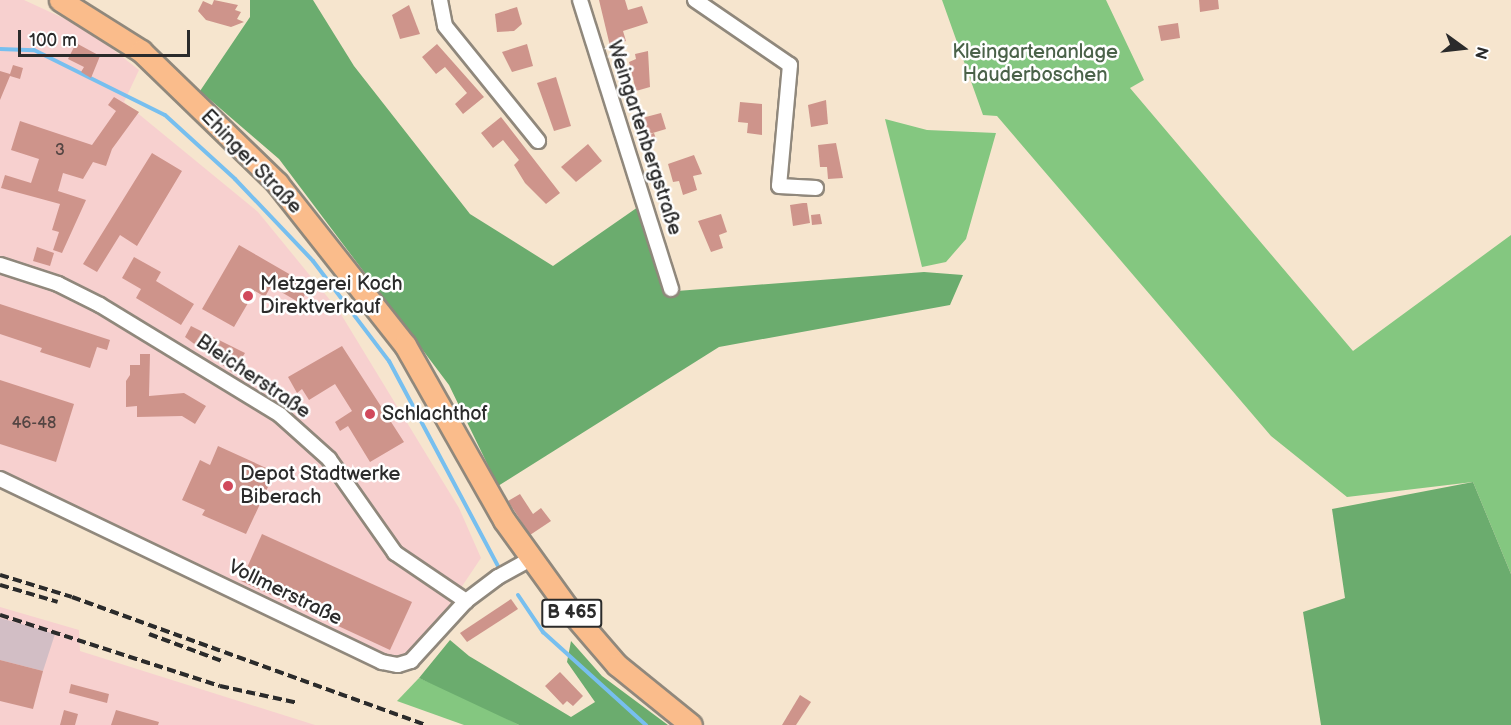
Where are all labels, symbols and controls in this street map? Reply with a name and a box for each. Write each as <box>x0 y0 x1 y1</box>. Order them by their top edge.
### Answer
scale bar <box>21 18 194 56</box>
north arrow <box>1433 18 1493 78</box>
text: 100 m <box>29 30 77 51</box>
street label: Weingartenbergstraße <box>601 38 687 238</box>
park label: Kleingartenanlage Hauderboschen <box>952 40 1118 87</box>
text: N <box>1470 45 1492 61</box>
street label: Ehinger Straße <box>195 105 307 219</box>
house number: 3 <box>55 141 65 161</box>
place label: Metzgerei Koch Direktverkauf <box>260 272 403 319</box>
marker: Metzgerei Koch Direktverkauf <box>241 289 255 303</box>
street label: Bleicherstraße <box>191 330 315 424</box>
place label: Schlachthof <box>382 402 488 426</box>
marker: Schlachthof <box>363 407 377 421</box>
house number: 46-48 <box>12 414 56 434</box>
place label: Depot Stadtwerke Biberach <box>240 462 401 509</box>
marker: Depot Stadtwerke Biberach <box>221 479 235 493</box>
street label: Vollmerstraße <box>224 555 346 631</box>
road number: B 465 <box>540 598 604 628</box>

